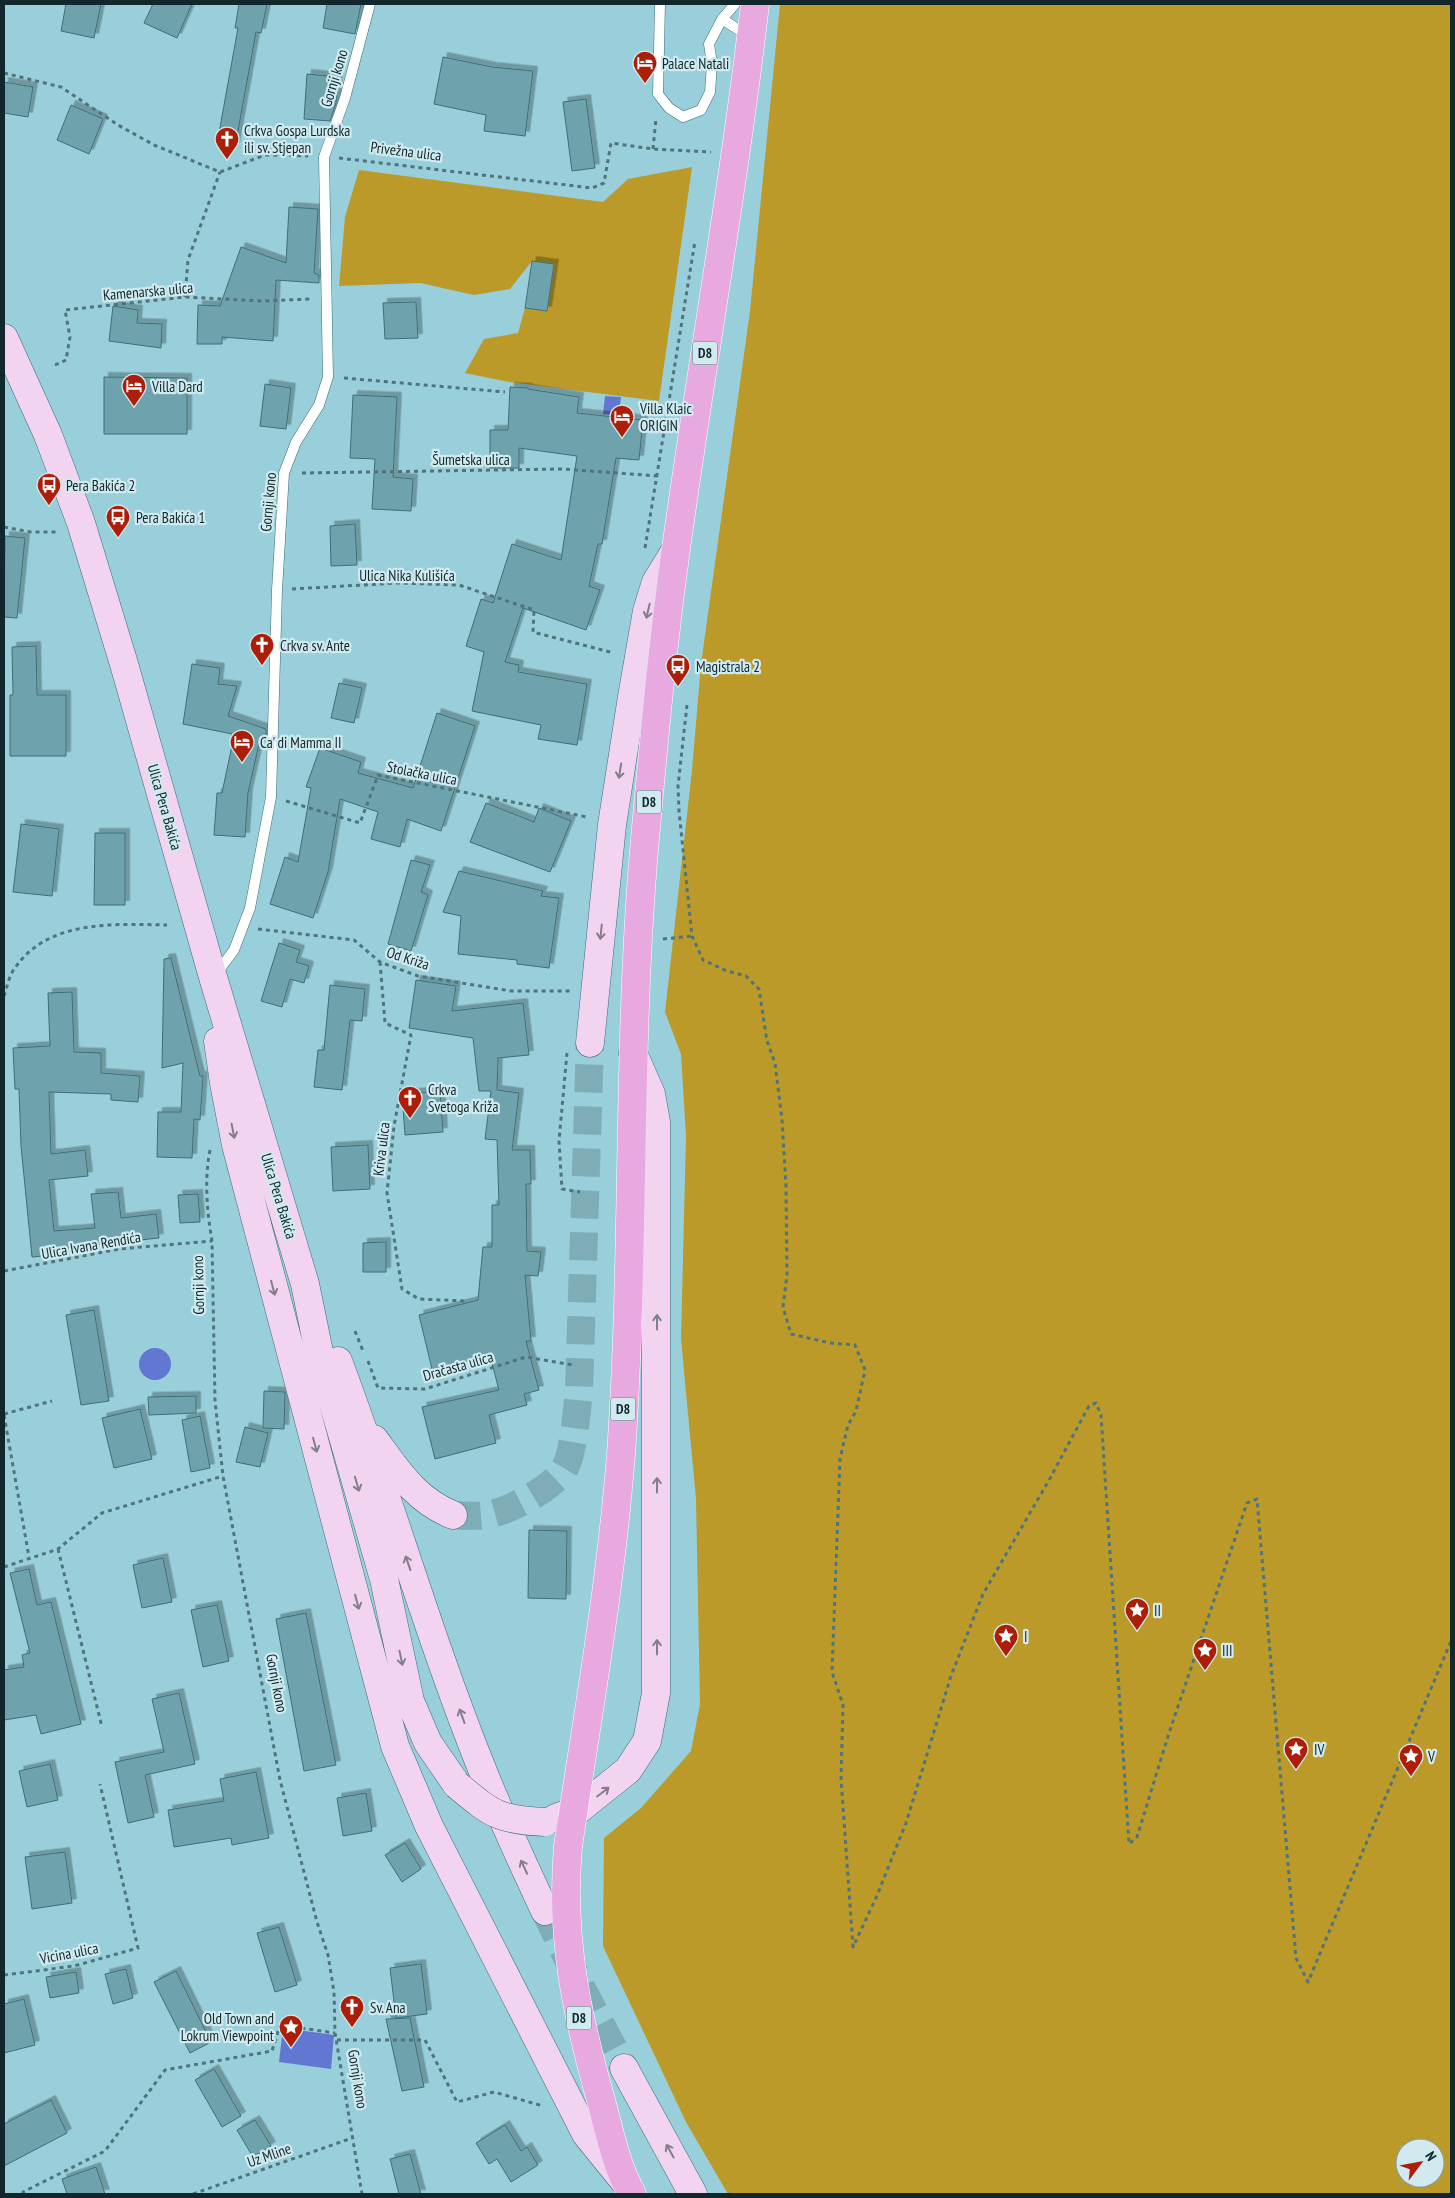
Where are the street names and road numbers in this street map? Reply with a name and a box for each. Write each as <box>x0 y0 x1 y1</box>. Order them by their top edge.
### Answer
street label: Gornji kono <box>316 47 352 109</box>
street label: Privežna ulica <box>369 137 443 165</box>
street label: Kamenarska ulica <box>102 278 194 304</box>
road number: D8 <box>692 342 718 364</box>
street label: Šumetska ulica <box>432 450 510 469</box>
street label: Gornji kono <box>256 472 280 532</box>
street label: Ulica Nika Kulišića <box>359 566 455 585</box>
street label: Stolačka ulica <box>385 757 459 789</box>
street label: Ulica Pera Bakića <box>144 762 186 852</box>
road number: D8 <box>636 790 662 814</box>
street label: Od Križa <box>384 942 432 974</box>
street label: Kriva ulica <box>368 1121 394 1177</box>
street label: Ulica Pera Bakića <box>257 1151 301 1241</box>
street label: Ulica Ivana Rendića <box>40 1227 142 1263</box>
street label: Gornji kono <box>188 1255 208 1315</box>
street label: Dračasta ulica <box>421 1347 495 1385</box>
road number: D8 <box>610 1398 636 1420</box>
street label: Gornji kono <box>262 1652 292 1714</box>
street label: Vicina ulica <box>37 1938 100 1968</box>
road number: D8 <box>566 2006 592 2030</box>
street label: Gornji kono <box>344 2048 372 2110</box>
street label: Uz Mline <box>245 2139 293 2171</box>

